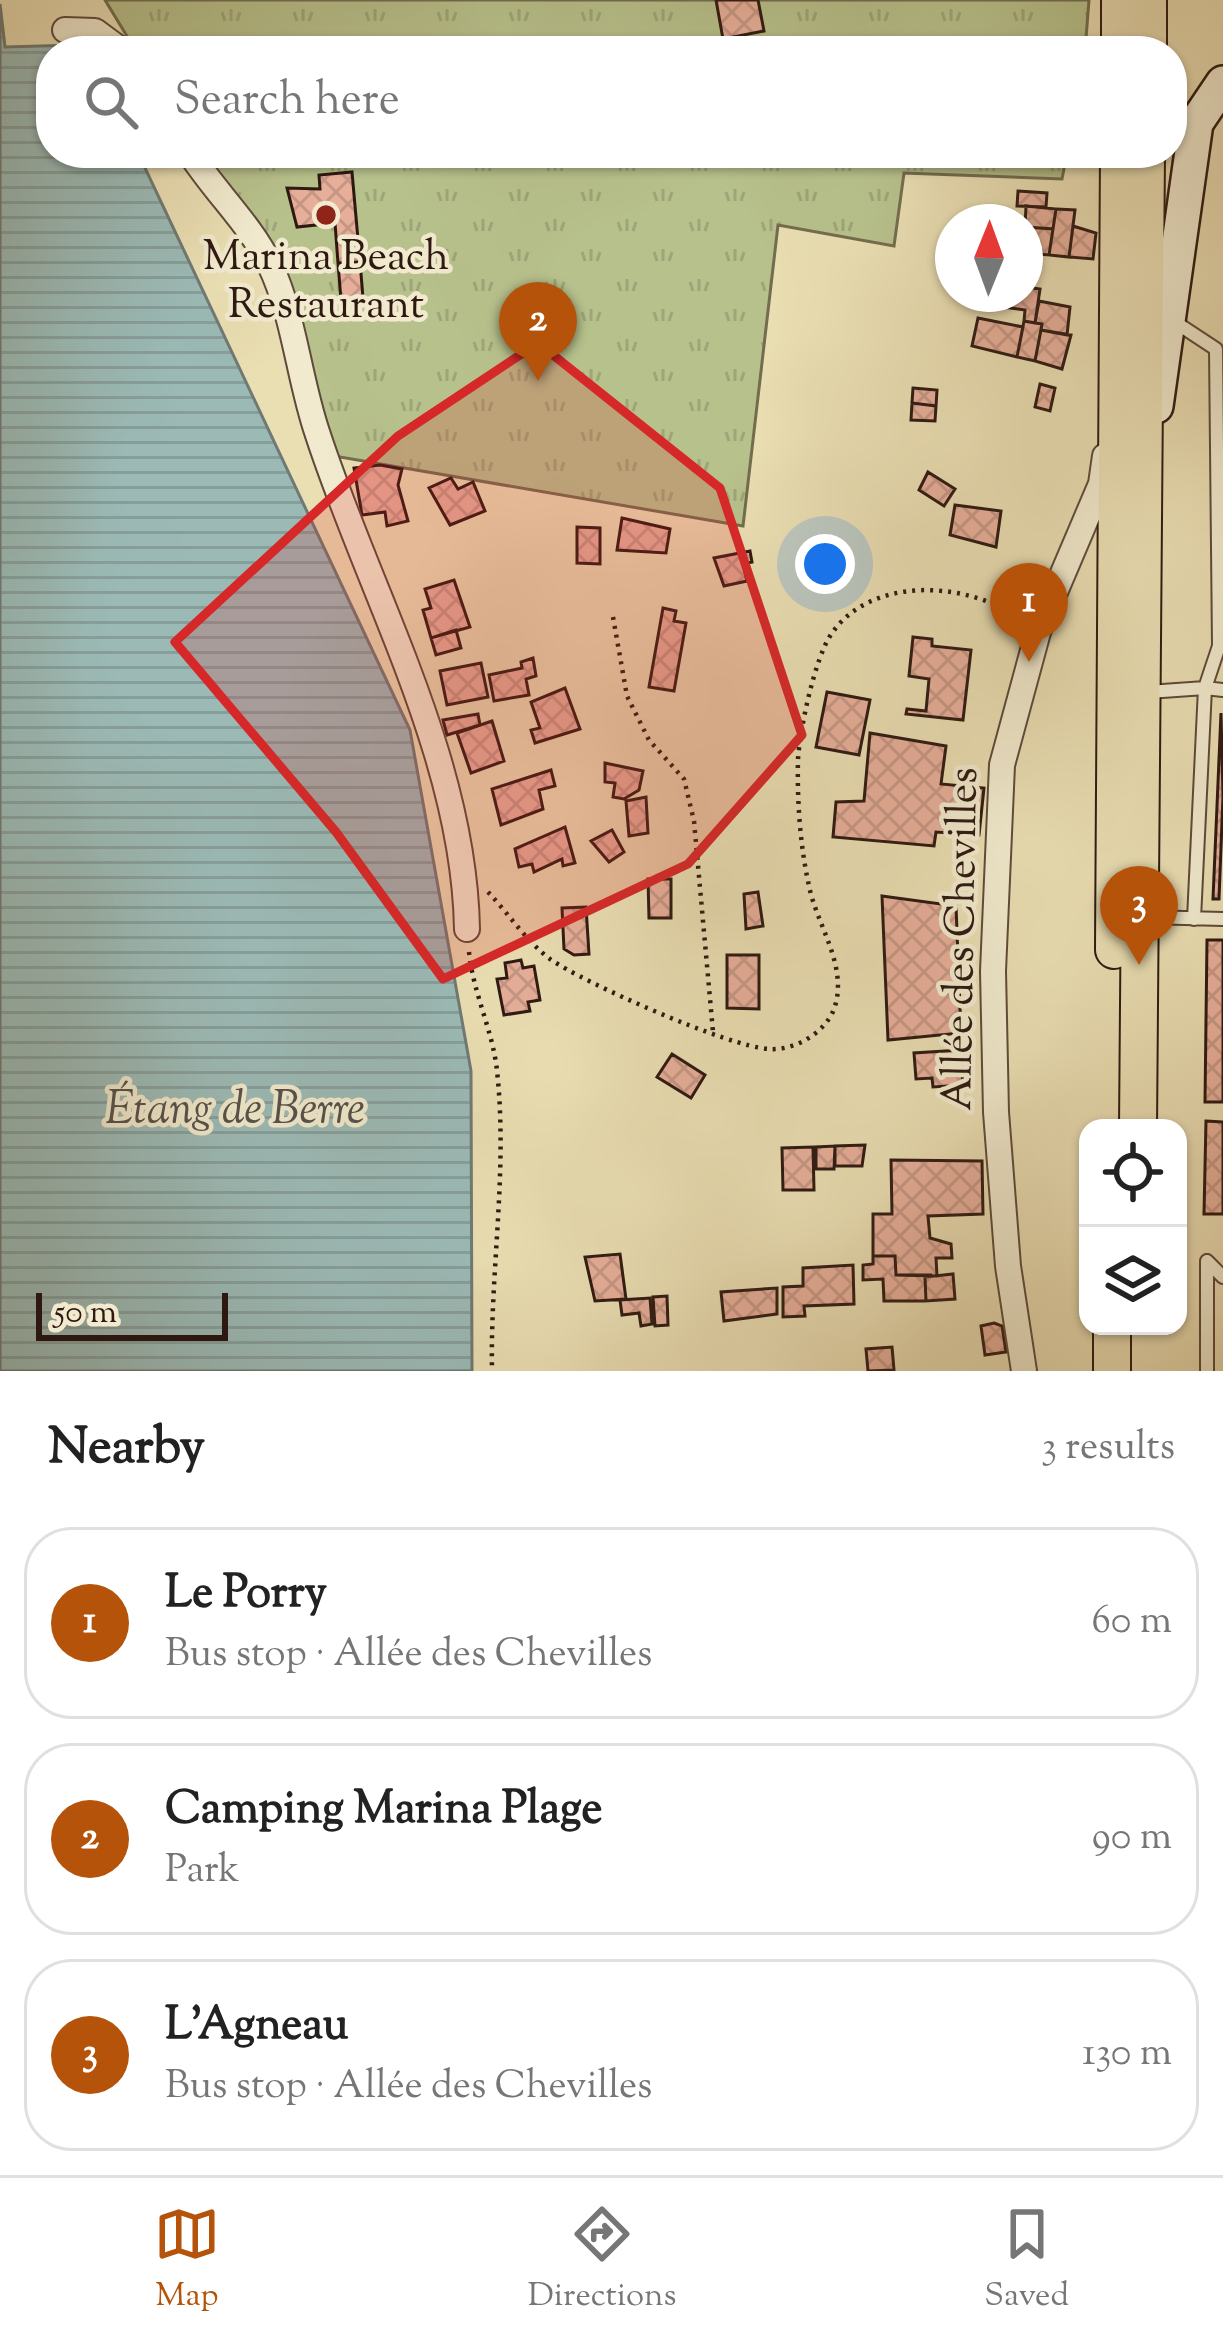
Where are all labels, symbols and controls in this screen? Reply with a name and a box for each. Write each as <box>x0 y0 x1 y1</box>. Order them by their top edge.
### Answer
search box <box>36 36 1187 168</box>
icon: search <box>78 69 144 135</box>
text: Search here <box>174 70 400 135</box>
marker: Marina Beach Restaurant <box>313 202 339 228</box>
north arrow <box>935 204 1043 312</box>
place label: Marina Beach Restaurant <box>203 229 449 337</box>
pin: 2 <box>499 282 577 381</box>
your location <box>795 534 855 594</box>
pin: 1 <box>990 563 1068 662</box>
street label: Allée des Chevilles <box>930 767 996 1111</box>
pin: 3 <box>1100 866 1178 965</box>
water label: Étang de Berre <box>105 1079 365 1144</box>
map controls <box>1079 1119 1187 1335</box>
button: locate <box>1079 1119 1187 1227</box>
button: layers <box>1079 1227 1187 1335</box>
scale bar <box>36 1287 228 1340</box>
text: 50 m <box>54 1290 117 1338</box>
text: Nearby <box>48 1413 205 1486</box>
text: 3 results <box>1041 1421 1175 1477</box>
text: Le Porry <box>165 1563 327 1628</box>
text: 1 <box>83 1595 97 1651</box>
text: 60 m <box>1091 1595 1172 1651</box>
text: Bus stop · Allée des Chevilles <box>165 1628 652 1684</box>
text: Camping Marina Plage <box>165 1779 602 1844</box>
text: 2 <box>81 1811 99 1867</box>
text: 90 m <box>1092 1811 1172 1867</box>
text: Park <box>165 1844 240 1900</box>
text: L'Agneau <box>165 1995 348 2060</box>
text: 3 <box>82 2027 98 2083</box>
text: 130 m <box>1082 2027 1172 2083</box>
text: Bus stop · Allée des Chevilles <box>165 2060 652 2116</box>
tab: Map <box>154 2201 220 2321</box>
tab: Directions <box>528 2201 677 2321</box>
tab: Saved <box>984 2201 1069 2321</box>

